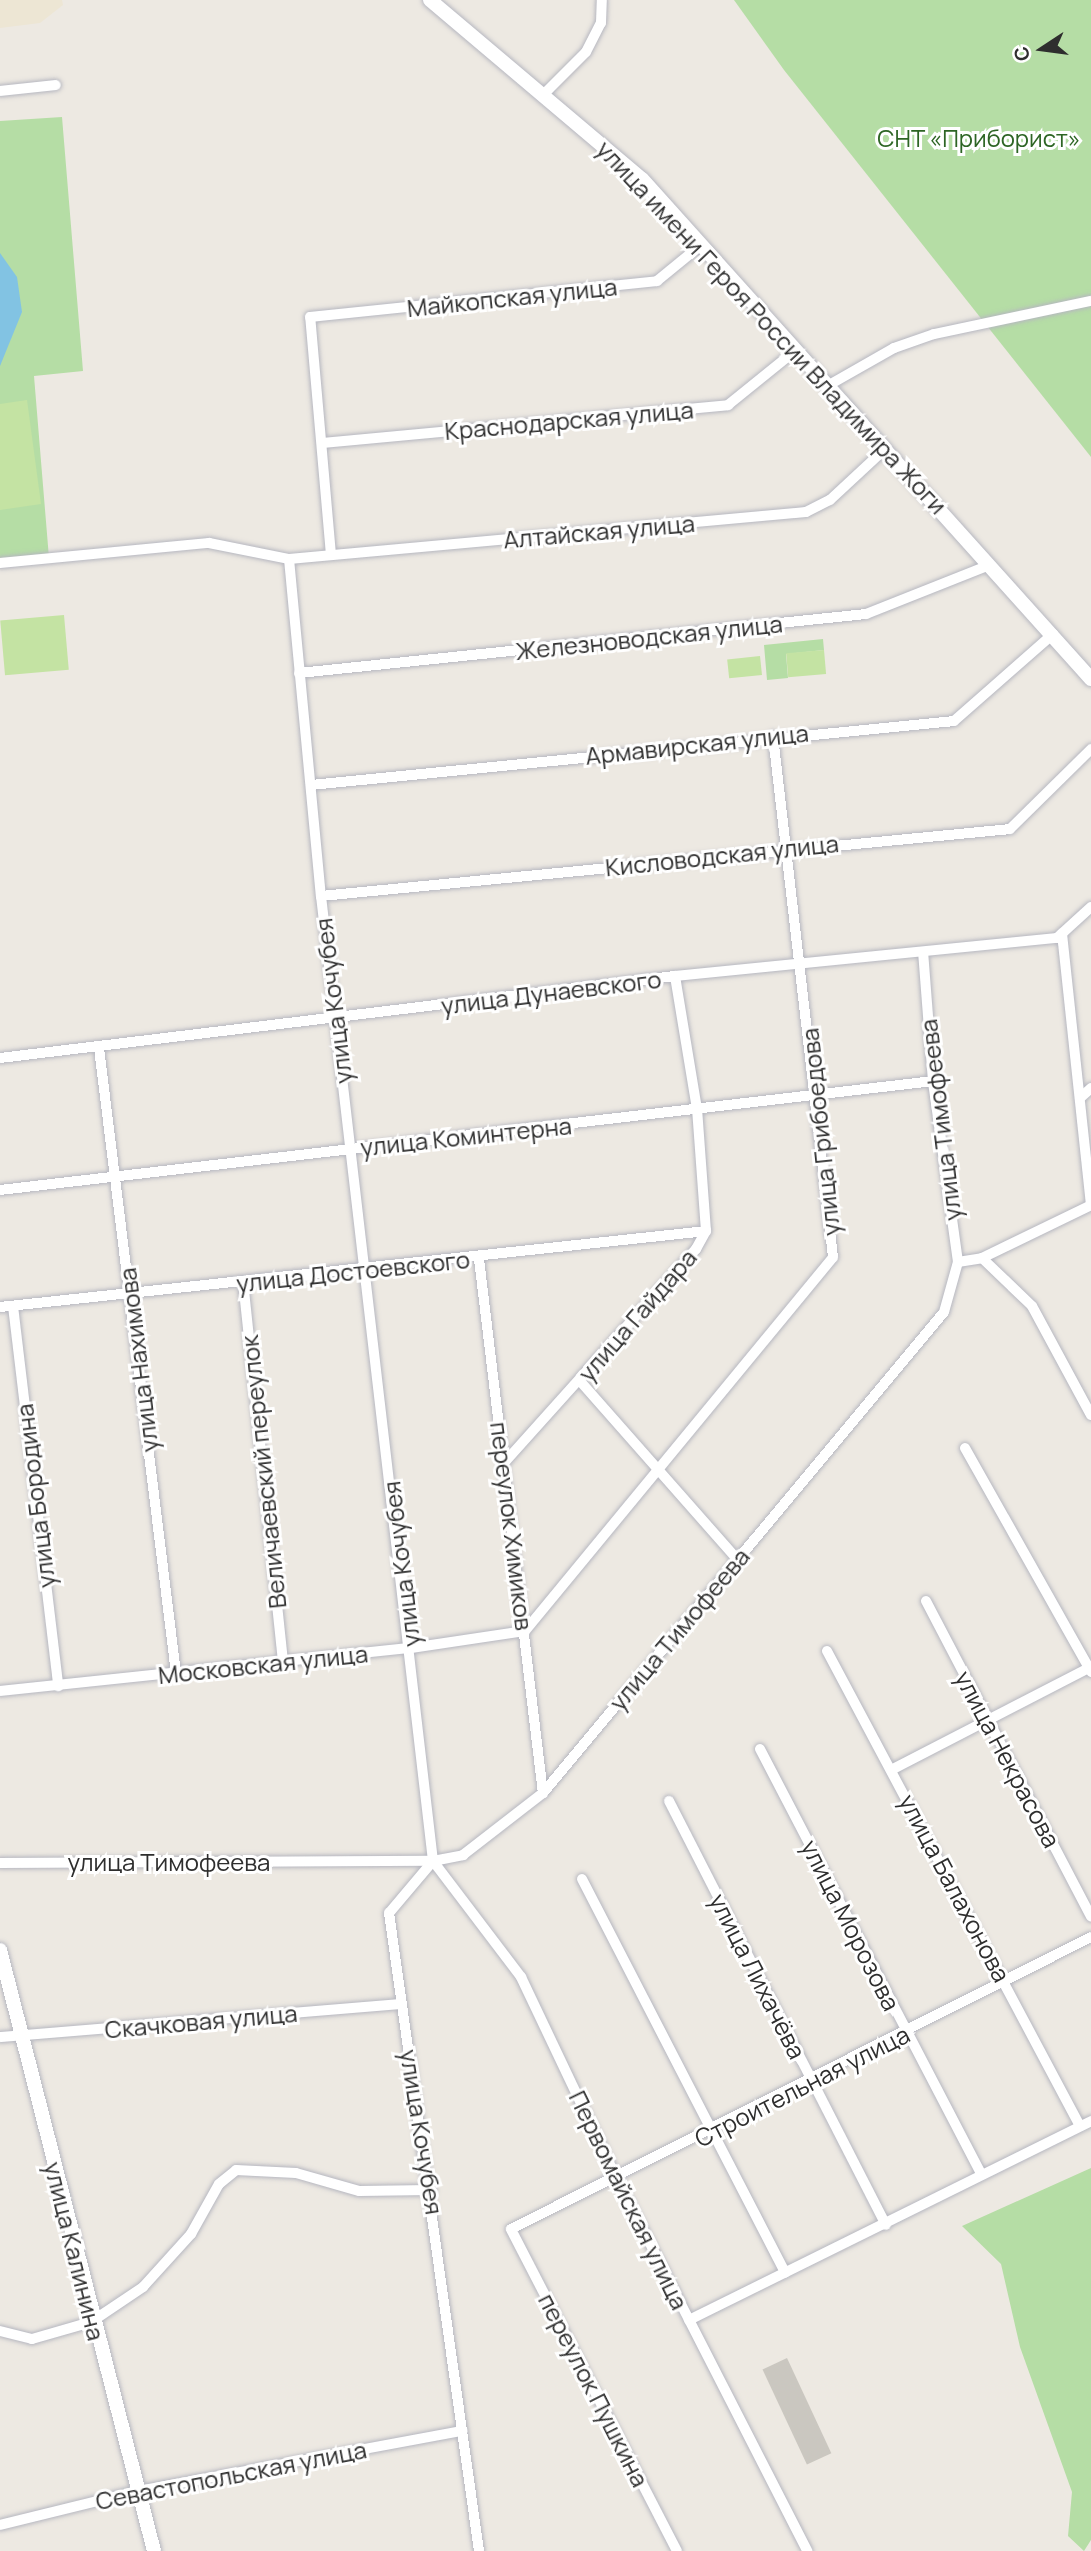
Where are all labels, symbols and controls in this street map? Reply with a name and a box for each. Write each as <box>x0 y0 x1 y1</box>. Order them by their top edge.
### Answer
north arrow <box>1007 14 1077 84</box>
text: С <box>1007 44 1036 63</box>
park label: СНТ «Приборист» <box>877 124 1081 152</box>
street label: улица имени Героя России Владимира Жоги <box>591 134 953 520</box>
street label: Майкопская улица <box>406 272 618 322</box>
street label: Краснодарская улица <box>443 395 695 445</box>
street label: Алтайская улица <box>502 508 696 554</box>
street label: Железноводская улица <box>514 609 784 665</box>
street label: Армавирская улица <box>584 718 810 770</box>
street label: Кисловодская улица <box>604 828 840 882</box>
street label: улица Кочубея <box>309 916 357 1086</box>
street label: улица Дунаевского <box>439 964 663 1020</box>
street label: улица Тимофеева <box>913 1018 967 1222</box>
street label: улица Грибоедова <box>795 1027 845 1237</box>
street label: улица Коминтерна <box>359 1111 573 1161</box>
street label: улица Гайдара <box>572 1243 702 1387</box>
street label: улица Достоевского <box>235 1244 471 1298</box>
street label: улица Нахимова <box>112 1266 164 1454</box>
street label: Величаевский переулок <box>234 1334 292 1610</box>
street label: улица Бородина <box>9 1402 61 1590</box>
street label: переулок Химиков <box>485 1420 539 1632</box>
street label: улица Кочубея <box>377 1479 425 1649</box>
street label: улица Тимофеева <box>603 1542 755 1716</box>
street label: Московская улица <box>157 1639 369 1689</box>
street label: улица Некрасова <box>949 1666 1067 1852</box>
street label: улица Балахонова <box>893 1789 1017 1987</box>
street label: улица Морозова <box>796 1835 906 2015</box>
street label: улица Тимофеева <box>68 1848 270 1876</box>
street label: улица Лихачёва <box>704 1888 812 2064</box>
street label: Скачковая улица <box>103 1998 299 2044</box>
street label: Строительная улица <box>690 2019 914 2153</box>
street label: улица Кочубея <box>395 2047 449 2217</box>
street label: Первомайская улица <box>563 2086 695 2314</box>
street label: улица Калинина <box>39 2159 111 2343</box>
street label: переулок Пушкина <box>533 2289 655 2491</box>
street label: Севастопольская улица <box>93 2435 369 2515</box>

